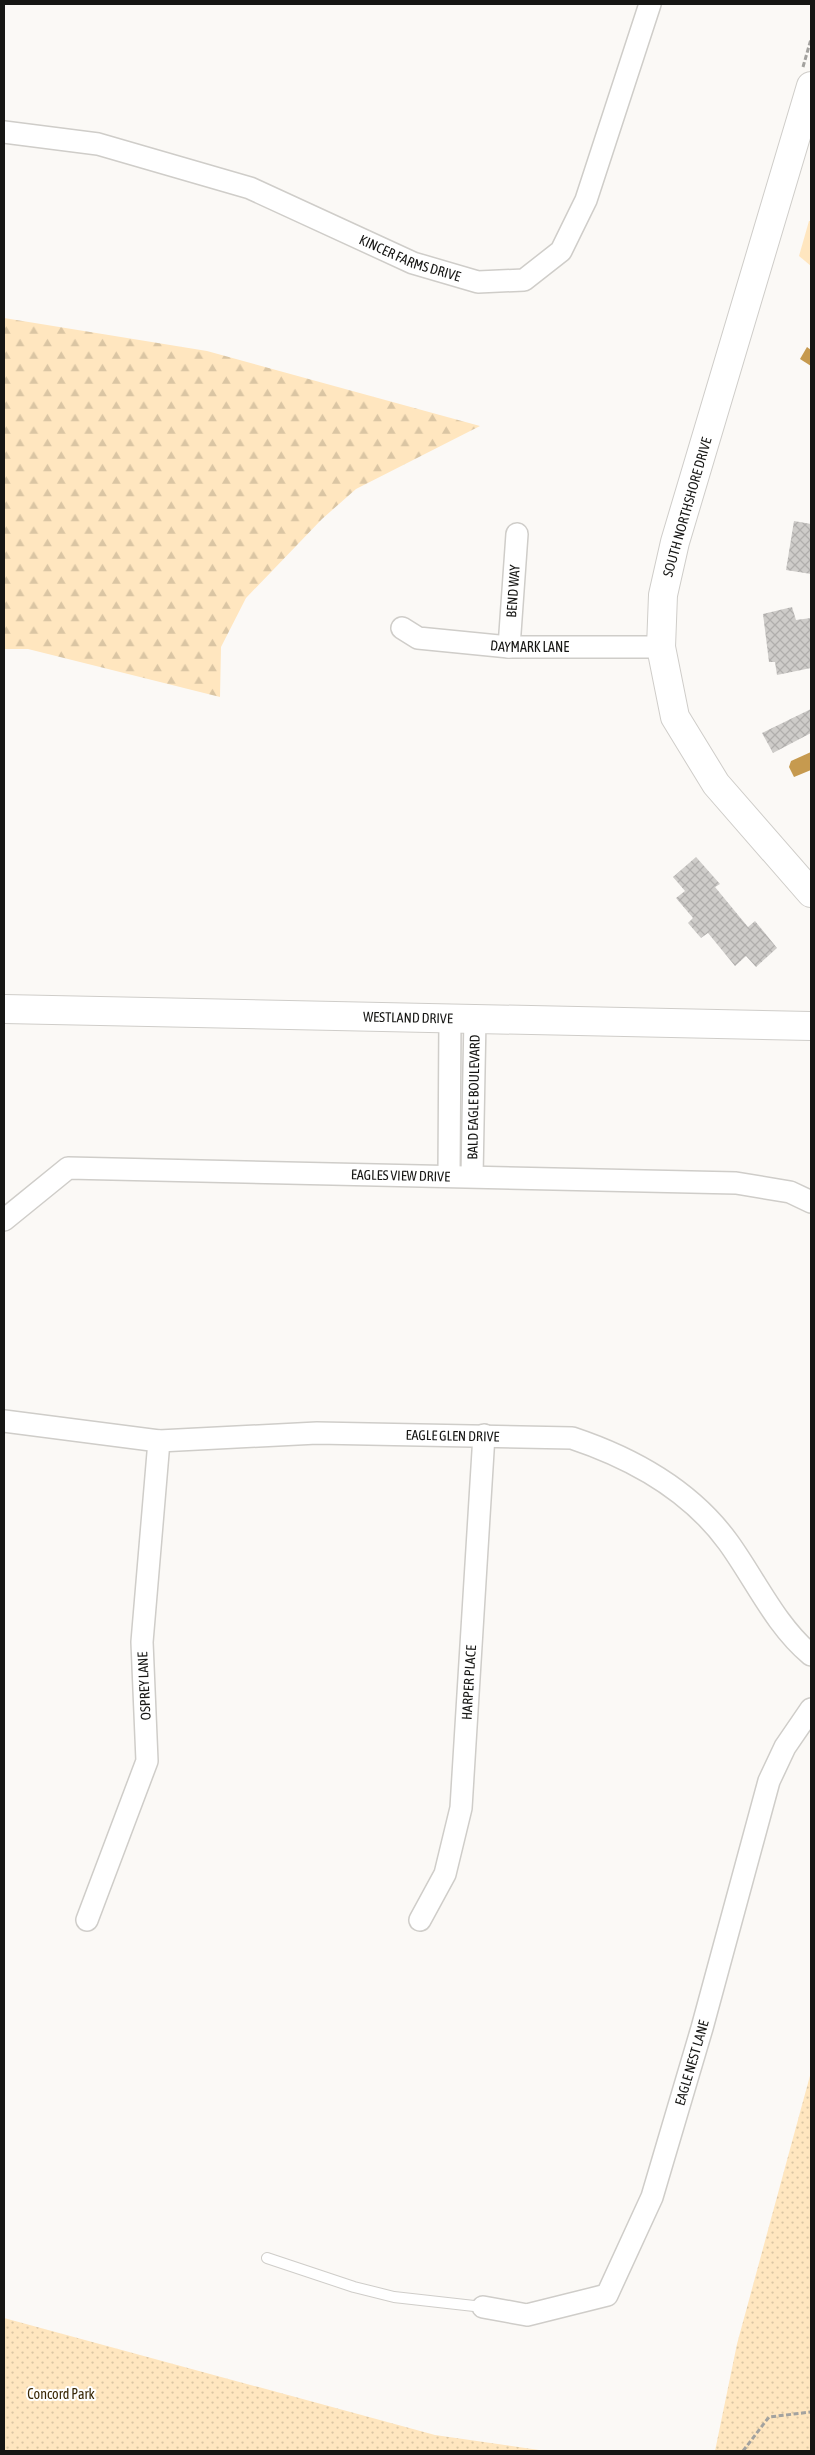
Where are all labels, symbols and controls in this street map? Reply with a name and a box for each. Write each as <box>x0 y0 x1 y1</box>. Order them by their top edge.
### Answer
street label: KINCER FARMS DRIVE <box>357 231 463 285</box>
street label: SOUTH NORTHSHORE DRIVE <box>659 435 715 579</box>
street label: BEND WAY <box>503 563 523 618</box>
street label: DAYMARK LANE <box>490 637 569 655</box>
street label: WESTLAND DRIVE <box>363 1009 453 1026</box>
street label: BALD EAGLE BOULEVARD <box>464 1034 483 1160</box>
street label: EAGLES VIEW DRIVE <box>351 1166 450 1185</box>
street label: EAGLE GLEN DRIVE <box>405 1427 500 1445</box>
street label: HARPER PLACE <box>458 1644 479 1721</box>
street label: OSPREY LANE <box>134 1651 154 1721</box>
street label: EAGLE NEST LANE <box>672 2018 712 2107</box>
park label: Concord Park <box>27 2386 95 2402</box>

